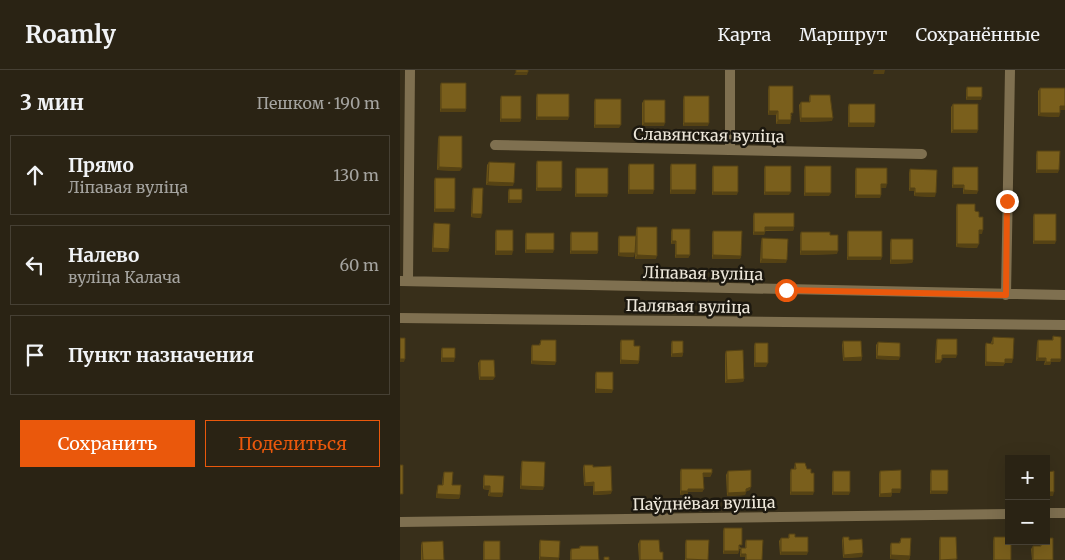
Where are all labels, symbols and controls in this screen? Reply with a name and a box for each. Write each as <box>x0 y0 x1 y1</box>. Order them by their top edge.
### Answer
text: Roamly <box>25 19 116 50</box>
text: Карта <box>718 23 771 46</box>
text: Маршрут <box>799 23 887 46</box>
text: Сохранённые <box>915 23 1040 46</box>
text: 3 мин <box>20 89 84 116</box>
text: Пешком · 190 m <box>257 93 380 113</box>
street label: Славянская вуліца <box>633 124 785 146</box>
text: Прямо <box>68 153 134 177</box>
icon: ahead <box>21 161 49 189</box>
text: 130 m <box>333 165 379 185</box>
text: Ліпавая вуліца <box>68 177 188 197</box>
route end <box>996 190 1019 213</box>
text: Налево <box>68 243 139 267</box>
icon: left <box>21 251 49 279</box>
text: 60 m <box>339 255 379 275</box>
street label: Ліпавая вуліца <box>643 262 764 284</box>
text: вуліца Калача <box>68 267 181 287</box>
route start <box>775 279 798 302</box>
street label: Палявая вуліца <box>625 295 751 317</box>
icon: arrive <box>21 341 49 369</box>
text: Пункт назначения <box>68 343 254 367</box>
button: Сохранить <box>20 420 195 467</box>
button: Поделиться <box>205 420 380 467</box>
map controls <box>1005 455 1050 545</box>
button: + <box>1005 455 1050 500</box>
street label: Паўднёвая вуліца <box>632 492 776 514</box>
button: − <box>1005 500 1050 545</box>

